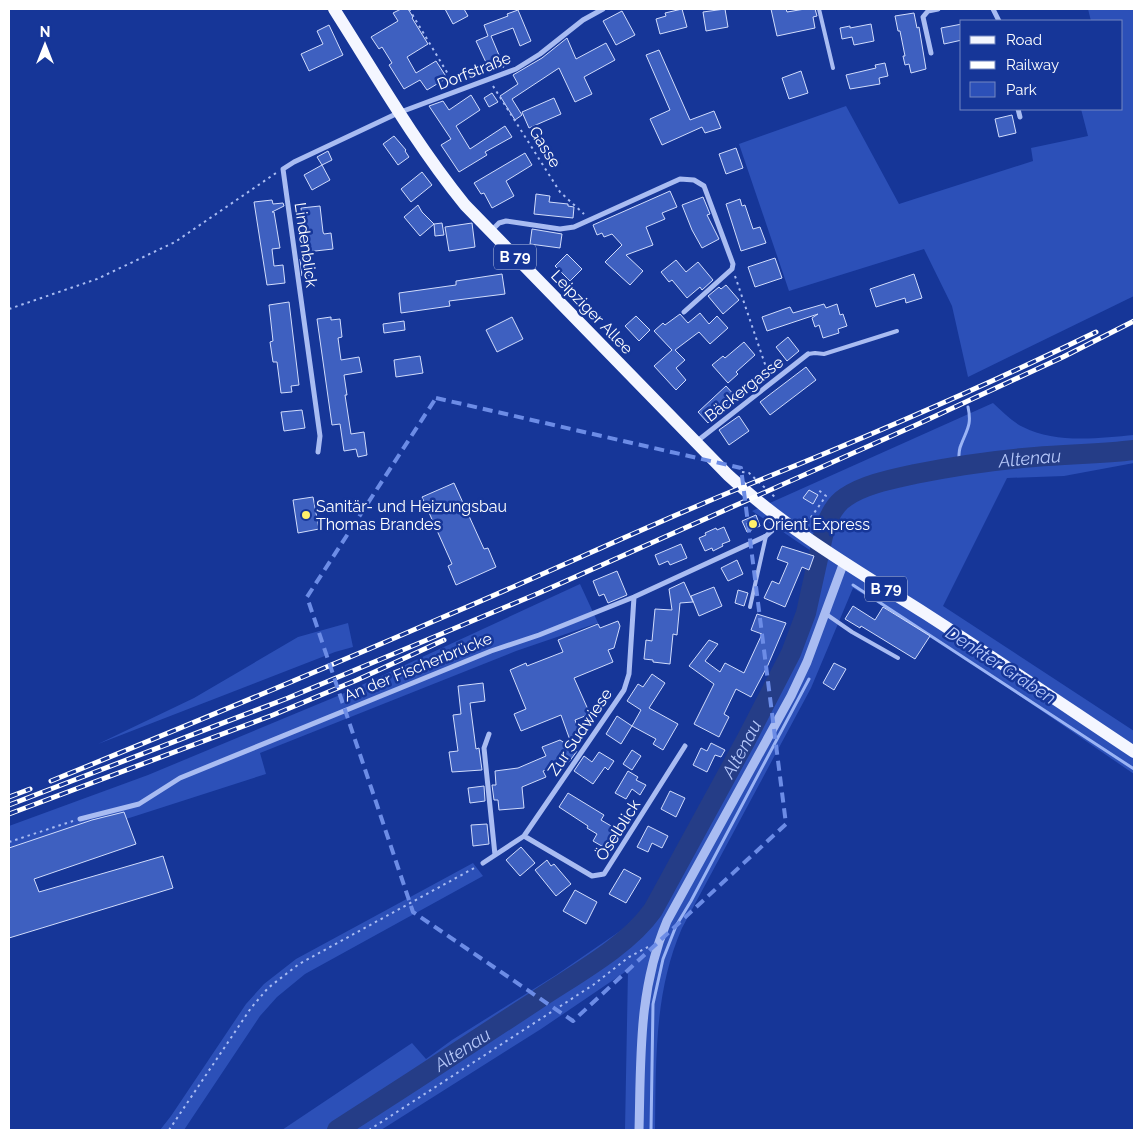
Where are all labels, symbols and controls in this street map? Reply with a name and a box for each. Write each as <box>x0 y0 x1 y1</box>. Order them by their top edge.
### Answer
north arrow <box>20 20 70 70</box>
legend <box>960 20 1123 110</box>
text: N <box>40 24 50 40</box>
text: Road <box>1006 31 1042 49</box>
street label: Dorfstraße <box>434 48 514 94</box>
text: Railway <box>1006 56 1059 74</box>
text: Park <box>1006 81 1037 99</box>
street label: Gasse <box>525 123 565 171</box>
street label: Lindenblick <box>291 201 321 289</box>
road number: B 79 <box>494 244 536 270</box>
street label: Leipziger Allee <box>547 266 637 358</box>
street label: Bäckergasse <box>701 352 787 426</box>
water label: Altenau <box>996 445 1062 471</box>
place label: Sanitär- und Heizungsbau Thomas Brandes <box>316 497 507 534</box>
marker: Sanitär- und Heizungsbau Thomas Brandes <box>300 509 312 521</box>
place label: Orient Express <box>763 515 870 534</box>
marker: Orient Express <box>747 518 759 530</box>
road number: B 79 <box>865 576 907 602</box>
water label: Denkter Graben <box>942 622 1060 708</box>
street label: An der Fischerbrücke <box>341 629 495 705</box>
street label: Zur Sudwiese <box>544 685 616 779</box>
water label: Altenau <box>716 716 765 782</box>
street label: Öselblick <box>591 795 644 864</box>
water label: Altenau <box>429 1023 494 1076</box>

